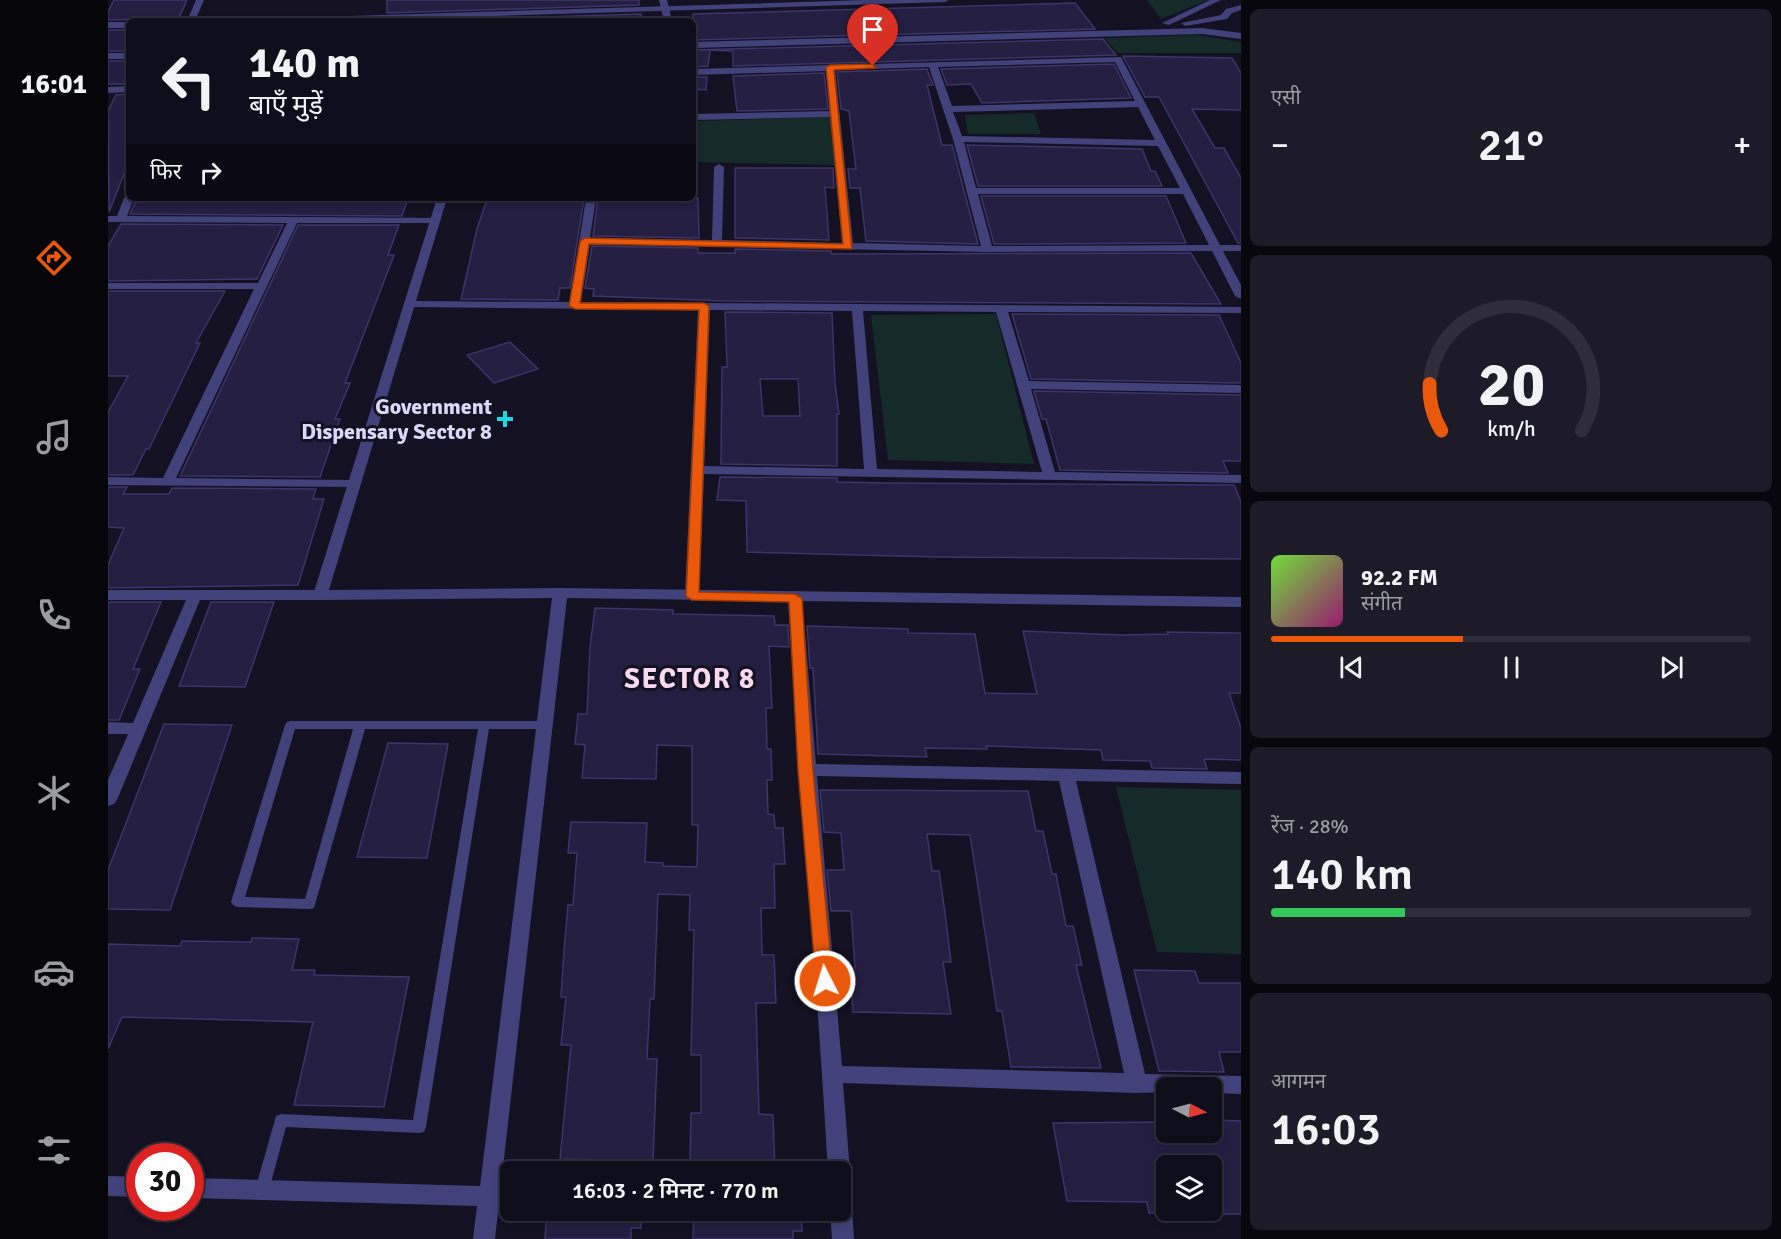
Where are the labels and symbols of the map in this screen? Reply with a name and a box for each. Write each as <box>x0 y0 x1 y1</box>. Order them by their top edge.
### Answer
pin <box>847 4 898 66</box>
place label: Government Dispensary Sector 8 <box>301 393 492 445</box>
marker: Government Dispensary Sector 8 <box>496 410 514 428</box>
district label: SECTOR 8 <box>624 662 756 696</box>
position arrow <box>793 949 857 1013</box>
north arrow <box>1156 1077 1222 1143</box>
speed limit sign: 30 <box>126 1143 204 1221</box>

